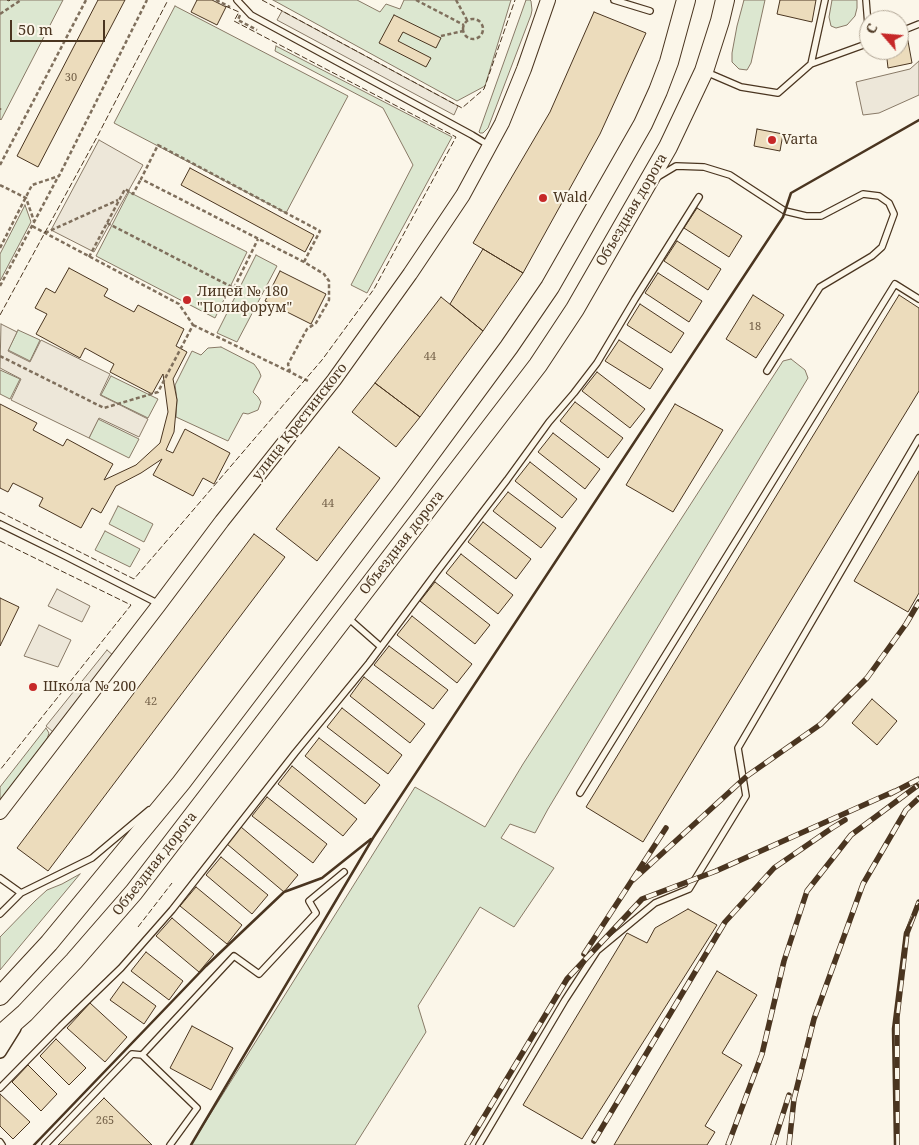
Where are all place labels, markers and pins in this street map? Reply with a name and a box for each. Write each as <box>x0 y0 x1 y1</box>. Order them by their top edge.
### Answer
place label: Varta <box>782 132 818 148</box>
marker: Varta <box>766 134 778 146</box>
place label: Wald <box>553 190 587 206</box>
marker: Wald <box>537 192 549 204</box>
place label: Лицей № 180 "Полифорум" <box>197 284 292 316</box>
marker: Лицей № 180 "Полифорум" <box>181 294 193 306</box>
place label: Школа № 200 <box>43 679 136 695</box>
marker: Школа № 200 <box>27 681 39 693</box>

